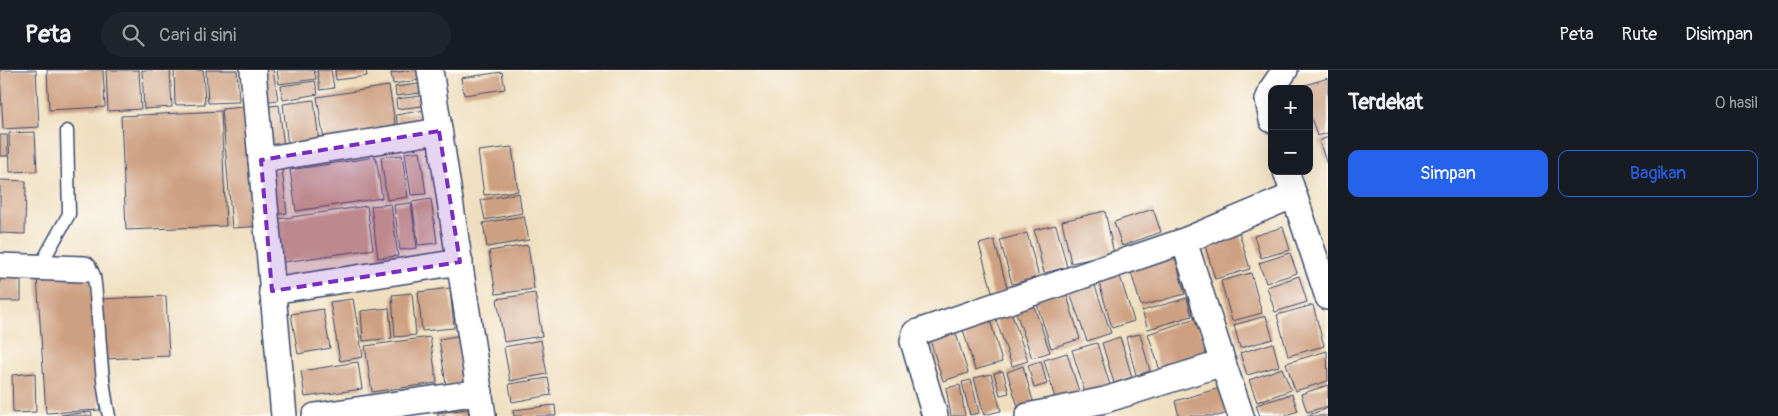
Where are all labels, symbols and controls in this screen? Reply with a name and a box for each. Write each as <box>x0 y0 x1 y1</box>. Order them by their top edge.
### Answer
search box <box>101 12 451 57</box>
text: Peta <box>25 20 71 49</box>
icon: search <box>119 21 147 49</box>
text: Cari di sini <box>159 23 236 47</box>
text: Peta <box>1559 23 1594 46</box>
text: Rute <box>1622 23 1657 46</box>
text: Disimpan <box>1685 23 1753 46</box>
map controls <box>1268 85 1313 175</box>
button: + <box>1268 85 1313 130</box>
text: Terdekat <box>1348 89 1423 116</box>
text: 0 hasil <box>1715 93 1758 113</box>
button: − <box>1268 130 1313 175</box>
button: Simpan <box>1348 150 1548 197</box>
button: Bagikan <box>1558 150 1758 197</box>

